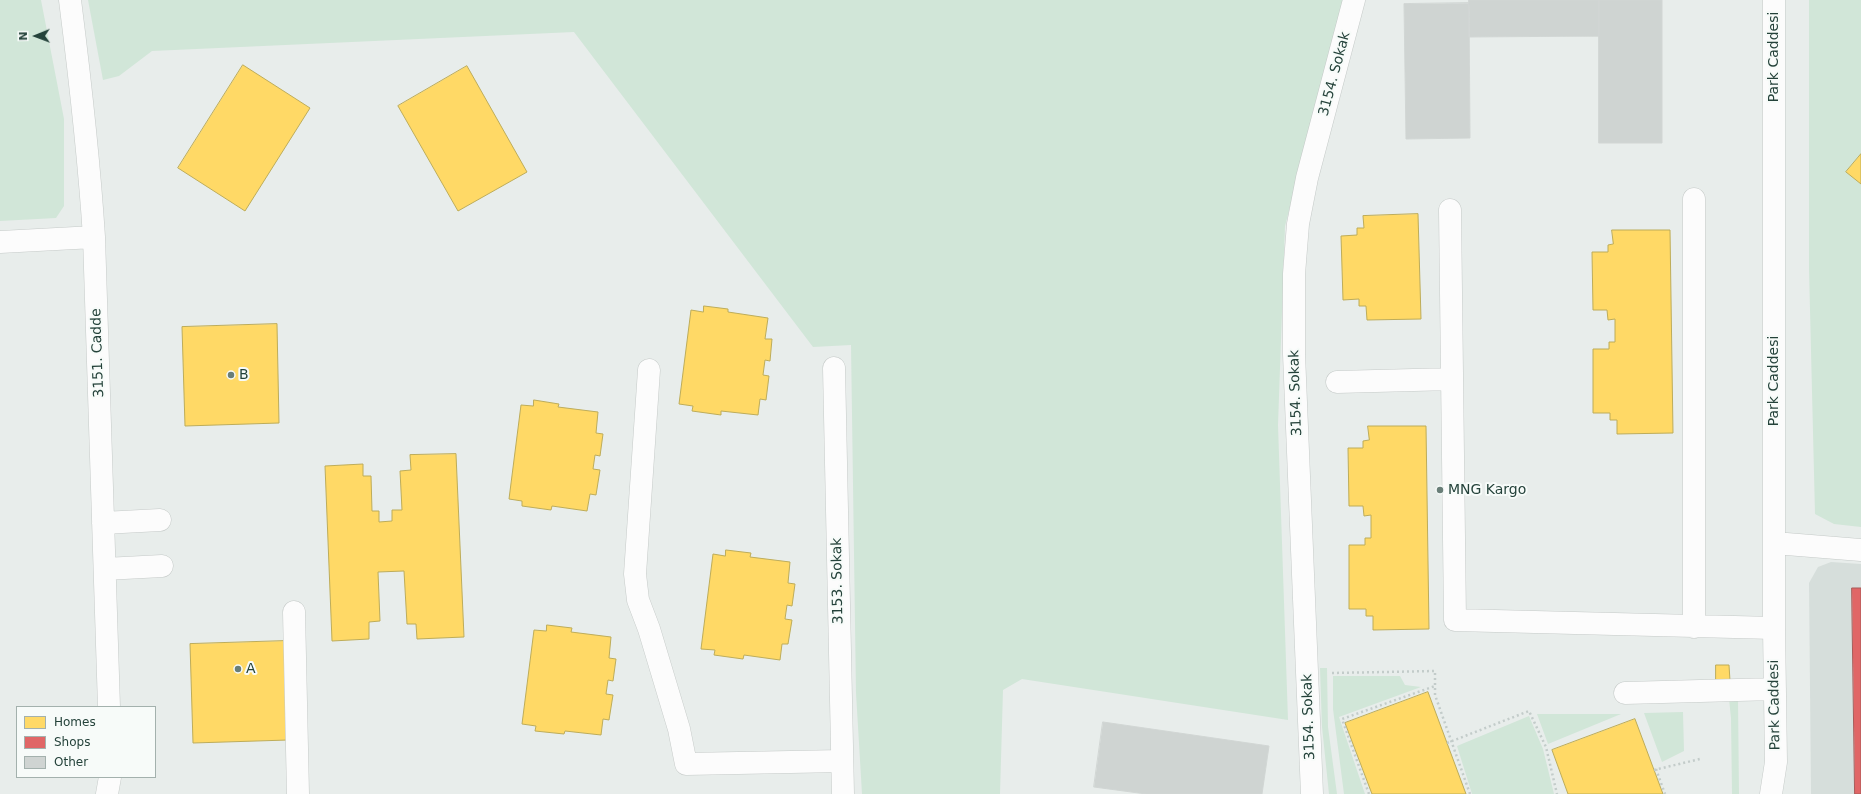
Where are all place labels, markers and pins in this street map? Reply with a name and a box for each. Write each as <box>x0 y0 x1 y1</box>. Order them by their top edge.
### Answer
place label: B <box>239 367 249 383</box>
marker: B <box>226 370 236 380</box>
place label: MNG Kargo <box>1448 482 1526 498</box>
marker: MNG Kargo <box>1435 485 1445 495</box>
place label: A <box>246 661 256 677</box>
marker: A <box>233 664 243 674</box>

